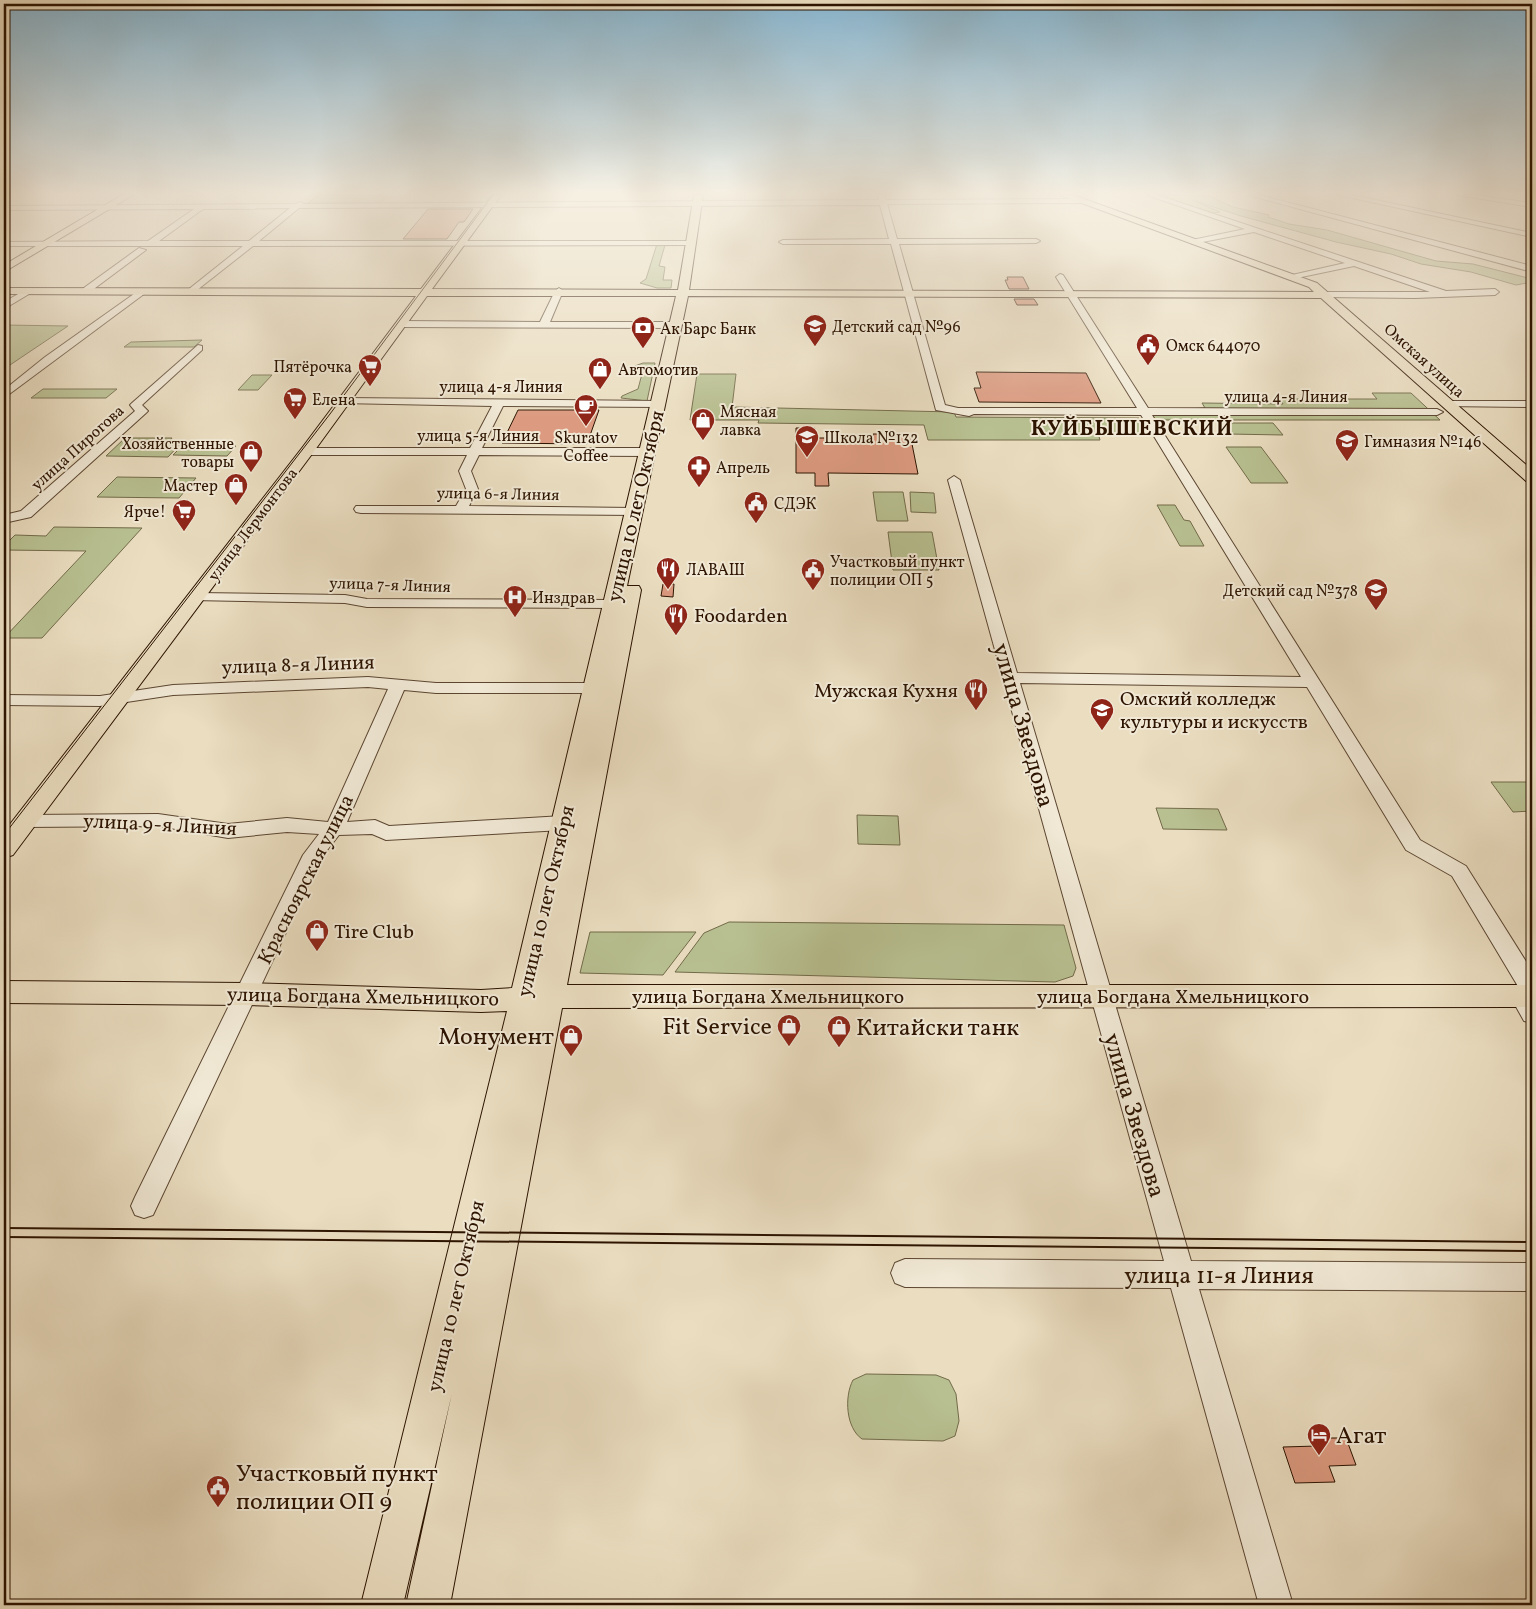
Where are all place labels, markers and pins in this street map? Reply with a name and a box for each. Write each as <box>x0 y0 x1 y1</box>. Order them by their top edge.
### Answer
school or university icon: Детский сад №96 <box>802 313 828 347</box>
bank icon: Ак Барс Банк <box>630 315 656 349</box>
place label: Детский сад №96 <box>832 317 961 339</box>
place label: Ак Барс Банк <box>660 319 756 341</box>
public building icon: Омск 644070 <box>1135 332 1161 366</box>
place label: Омск 644070 <box>1166 336 1260 358</box>
supermarket icon: Пятёрочка <box>357 353 383 387</box>
shop icon: Автомотив <box>587 356 613 390</box>
place label: Пятёрочка <box>274 357 352 379</box>
place label: Автомотив <box>618 360 698 382</box>
supermarket icon: Елена <box>282 386 308 420</box>
place label: Елена <box>312 390 356 412</box>
cafe icon: Skuratov Coffee <box>573 393 599 427</box>
place label: Мясная лавка <box>720 402 776 442</box>
shop icon: Мясная лавка <box>690 407 716 441</box>
school or university icon: Школа №132 <box>794 424 820 458</box>
place label: Skuratov Coffee <box>554 428 618 468</box>
place label: Школа №132 <box>824 428 919 450</box>
school or university icon: Гимназия №146 <box>1334 428 1360 462</box>
place label: Гимназия №146 <box>1364 432 1481 454</box>
place label: Хозяйственные товары <box>121 434 234 474</box>
shop icon: Хозяйственные товары <box>238 439 264 473</box>
pharmacy icon: Апрель <box>686 454 712 488</box>
place label: Апрель <box>716 458 770 480</box>
shop icon: Мастер <box>223 472 249 506</box>
place label: Мастер <box>163 476 218 498</box>
public building icon: СДЭК <box>743 490 769 524</box>
place label: СДЭК <box>774 494 817 516</box>
supermarket icon: Ярче! <box>171 498 197 532</box>
place label: Ярче! <box>124 502 166 524</box>
place label: Участковый пункт полиции ОП 5 <box>830 552 964 592</box>
restaurant icon: ЛАВАШ <box>655 556 681 590</box>
public building icon: Участковый пункт полиции ОП 5 <box>800 557 826 591</box>
place label: ЛАВАШ <box>686 560 745 582</box>
school or university icon: Детский сад №378 <box>1363 577 1389 611</box>
place label: Детский сад №378 <box>1223 581 1358 603</box>
hospital icon: Инздрав <box>502 584 528 618</box>
place label: Инздрав <box>532 588 595 610</box>
restaurant icon: Foodarden <box>663 602 689 636</box>
place label: Foodarden <box>694 603 788 631</box>
restaurant icon: Мужская Кухня <box>963 677 989 711</box>
place label: Мужская Кухня <box>814 678 958 706</box>
place label: Омский колледж культуры и искусств <box>1120 686 1308 737</box>
school or university icon: Омский колледж культуры и искусств <box>1089 697 1115 731</box>
shop icon: Tire Club <box>304 918 330 952</box>
place label: Tire Club <box>334 919 414 947</box>
place label: Fit Service <box>662 1011 772 1045</box>
place label: Китайски танк <box>856 1012 1019 1046</box>
shop icon: Fit Service <box>776 1013 802 1047</box>
shop icon: Китайски танк <box>826 1014 852 1048</box>
place label: Монумент <box>438 1021 554 1055</box>
shop icon: Монумент <box>558 1023 584 1057</box>
place label: Агат <box>1336 1420 1386 1454</box>
hotel icon: Агат <box>1306 1422 1332 1456</box>
place label: Участковый пункт полиции ОП 9 <box>236 1458 438 1520</box>
public building icon: Участковый пункт полиции ОП 9 <box>205 1474 231 1508</box>

